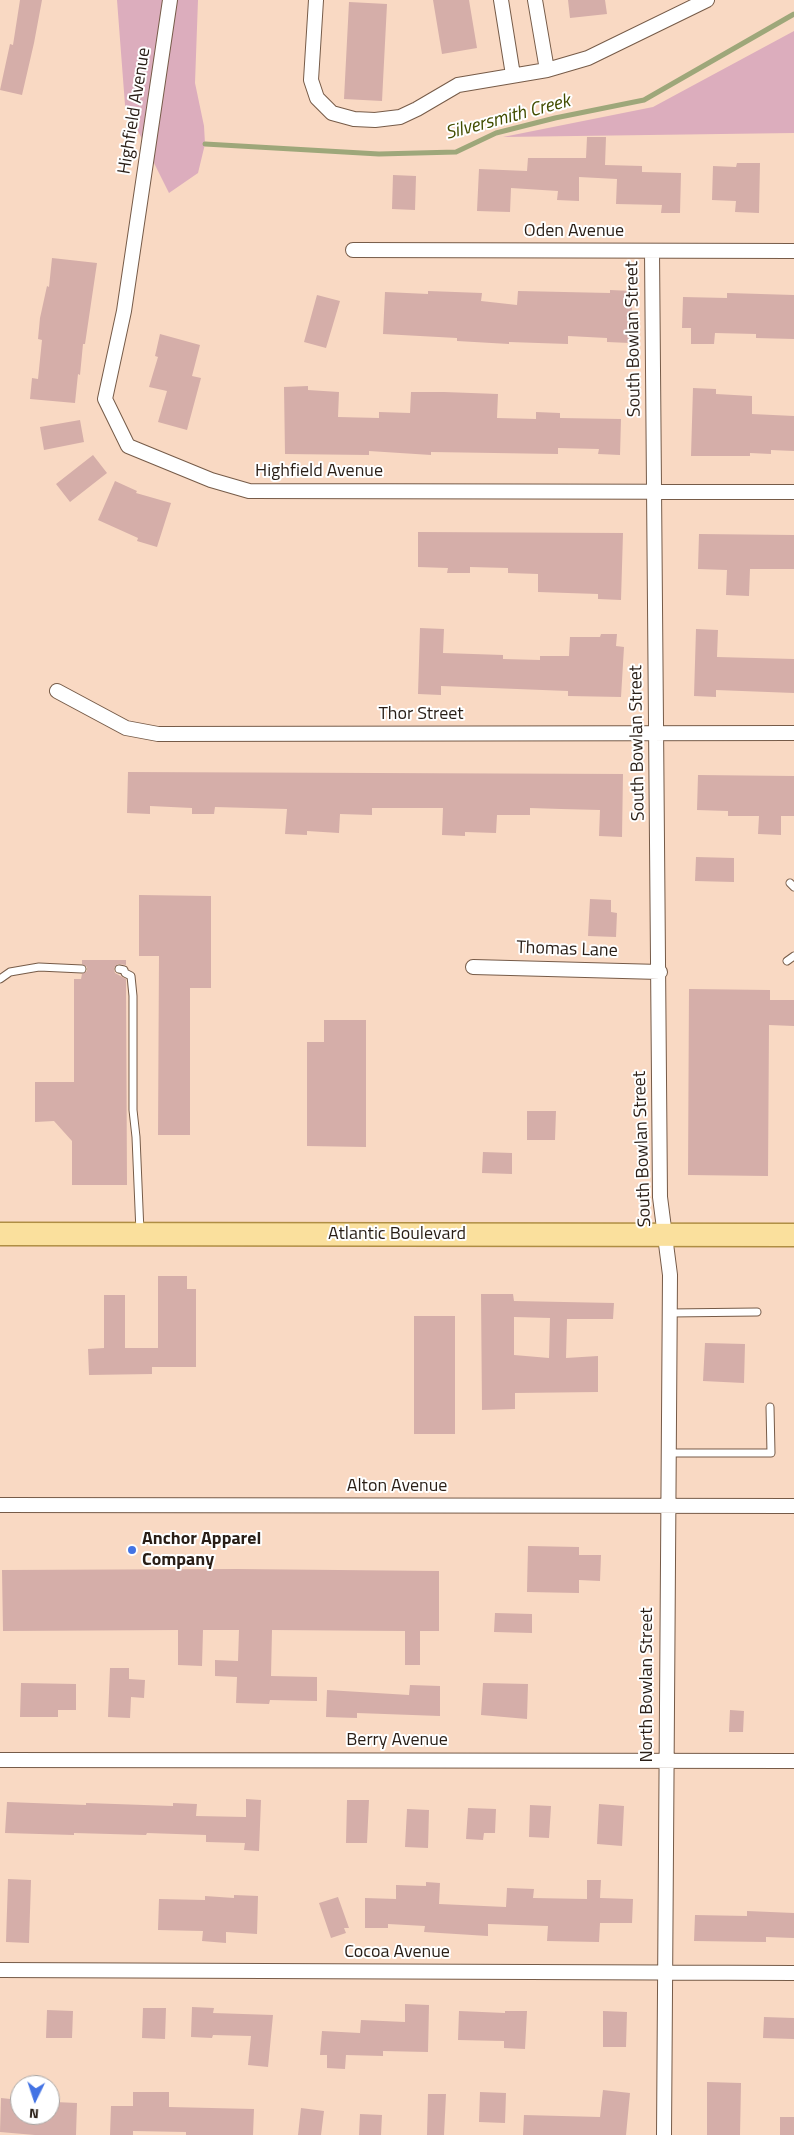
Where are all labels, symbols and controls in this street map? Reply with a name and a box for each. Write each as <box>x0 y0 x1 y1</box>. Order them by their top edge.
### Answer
street label: Highfield Avenue <box>114 46 156 176</box>
water label: Silversmith Creek <box>443 90 573 146</box>
street label: Oden Avenue <box>524 221 624 243</box>
street label: South Bowlan Street <box>622 261 646 417</box>
street label: Highfield Avenue <box>255 461 383 483</box>
street label: South Bowlan Street <box>626 665 650 821</box>
street label: Thor Street <box>378 704 464 726</box>
street label: Thomas Lane <box>516 937 618 963</box>
street label: South Bowlan Street <box>629 1071 657 1227</box>
street label: Atlantic Boulevard <box>328 1224 466 1246</box>
street label: Alton Avenue <box>347 1476 447 1498</box>
place label: Anchor Apparel Company <box>142 1529 261 1572</box>
marker: Anchor Apparel Company <box>126 1544 138 1556</box>
street label: North Bowlan Street <box>637 1607 659 1763</box>
street label: Berry Avenue <box>346 1730 448 1752</box>
street label: Cocoa Avenue <box>344 1942 450 1964</box>
north arrow <box>10 2075 60 2125</box>
text: N <box>28 2104 40 2125</box>

